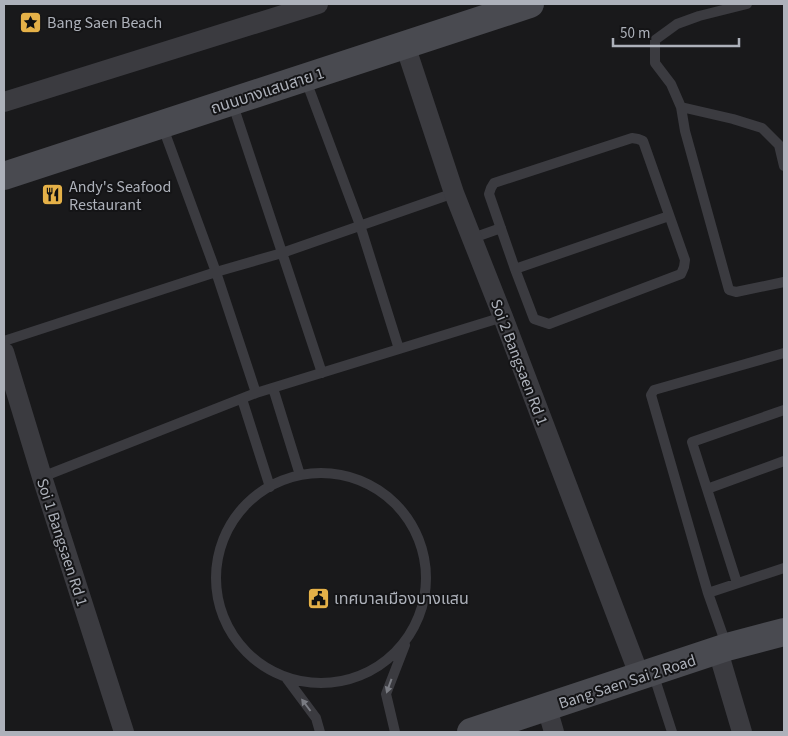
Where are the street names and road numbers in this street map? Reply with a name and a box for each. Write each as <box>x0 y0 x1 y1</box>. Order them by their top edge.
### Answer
street label: ถนนบางแสนสาย 1 <box>208 62 327 120</box>
street label: Soi 2 Bangsaen Rd 1 <box>485 296 553 429</box>
street label: Soi 1 Bangsaen Rd 1 <box>31 475 93 609</box>
street label: Bang Saen Sai 2 Road <box>556 649 699 715</box>

